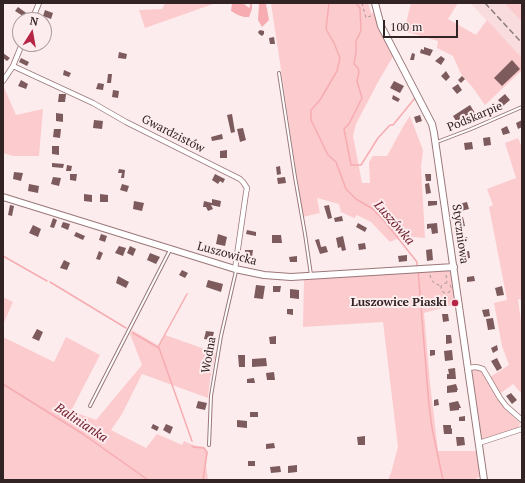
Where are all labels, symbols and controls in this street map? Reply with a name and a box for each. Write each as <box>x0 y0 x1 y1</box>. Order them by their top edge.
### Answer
north arrow <box>12 12 52 52</box>
scale bar <box>385 12 460 38</box>
text: N <box>29 14 40 29</box>
text: 100 m <box>390 19 422 34</box>
street label: Podskarpie <box>445 99 505 135</box>
street label: Gwardzistów <box>139 112 207 156</box>
water label: Luszówka <box>370 198 418 248</box>
street label: Styczniowa <box>449 203 471 265</box>
street label: Luszowicka <box>196 239 258 269</box>
place label: Luszowice Piaski <box>351 296 447 310</box>
marker: Luszowice Piaski <box>450 298 460 308</box>
street label: Wodna <box>199 336 219 374</box>
water label: Balinianka <box>52 400 110 446</box>

